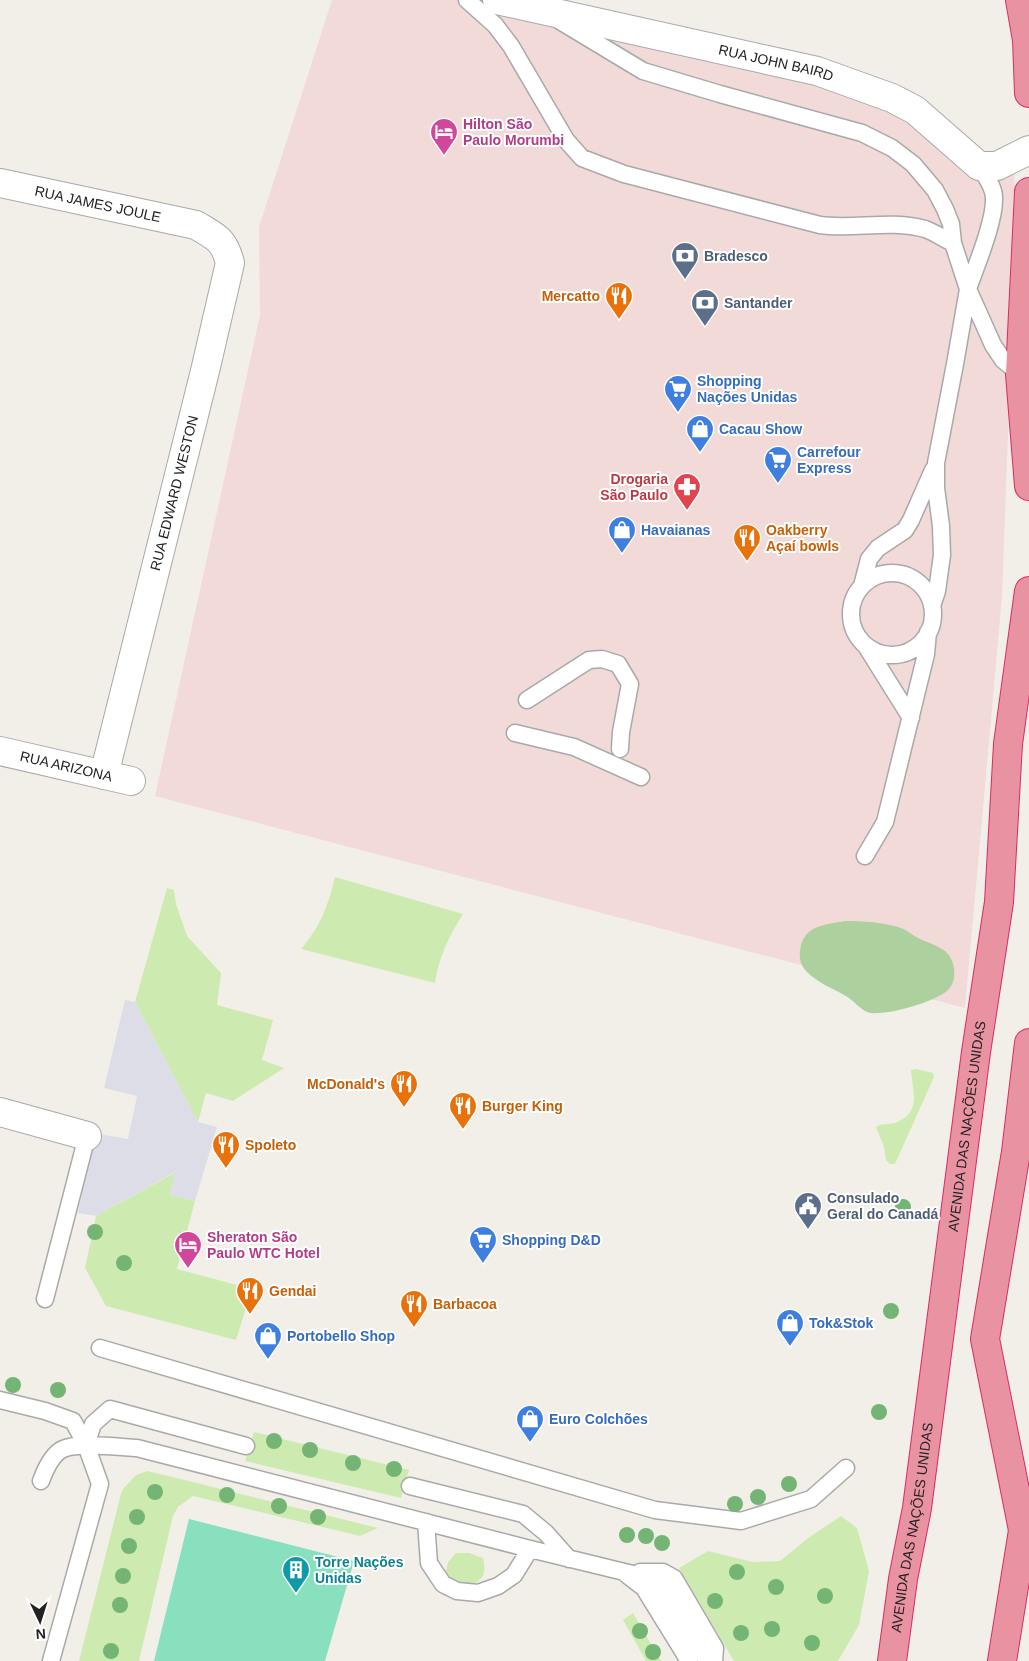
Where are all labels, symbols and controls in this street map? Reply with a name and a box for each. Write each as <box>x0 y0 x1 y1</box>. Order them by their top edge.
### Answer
street label: RUA JOHN BAIRD <box>717 41 836 84</box>
place label: Hilton São Paulo Morumbi <box>463 116 564 148</box>
hotel icon: Hilton São Paulo Morumbi <box>429 117 459 156</box>
street label: RUA JAMES JOULE <box>33 183 162 225</box>
bank icon: Bradesco <box>670 241 700 280</box>
place label: Bradesco <box>704 248 768 264</box>
restaurant icon: Mercatto <box>604 281 634 320</box>
place label: Mercatto <box>542 288 600 304</box>
bank icon: Santander <box>690 288 720 327</box>
place label: Santander <box>724 295 793 311</box>
place label: Shopping Nações Unidas <box>697 373 798 405</box>
supermarket icon: Shopping Nações Unidas <box>663 374 693 413</box>
street label: RUA EDWARD WESTON <box>147 414 201 572</box>
shop icon: Cacau Show <box>685 414 715 453</box>
place label: Cacau Show <box>719 421 802 437</box>
place label: Carrefour Express <box>797 444 861 476</box>
supermarket icon: Carrefour Express <box>763 445 793 484</box>
place label: Drogaria São Paulo <box>600 471 668 503</box>
pharmacy icon: Drogaria São Paulo <box>672 472 702 511</box>
shop icon: Havaianas <box>607 515 637 554</box>
place label: Havaianas <box>641 522 710 538</box>
place label: Oakberry Açaí bowls <box>766 522 839 554</box>
restaurant icon: Oakberry Açaí bowls <box>732 523 762 562</box>
street label: RUA ARIZONA <box>19 748 115 785</box>
street label: AVENIDA DAS NAÇÕES UNIDAS <box>945 1020 989 1233</box>
restaurant icon: McDonald's <box>389 1069 419 1108</box>
place label: McDonald's <box>307 1076 385 1092</box>
restaurant icon: Burger King <box>448 1091 478 1130</box>
place label: Burger King <box>482 1098 563 1114</box>
restaurant icon: Spoleto <box>211 1130 241 1169</box>
place label: Spoleto <box>245 1137 296 1153</box>
place label: Consulado Geral do Canadá <box>827 1190 938 1222</box>
public building icon: Consulado Geral do Canadá <box>793 1191 823 1230</box>
supermarket icon: Shopping D&D <box>468 1225 498 1264</box>
place label: Sheraton São Paulo WTC Hotel <box>207 1229 320 1261</box>
hotel icon: Sheraton São Paulo WTC Hotel <box>173 1230 203 1269</box>
place label: Shopping D&D <box>502 1232 601 1248</box>
restaurant icon: Gendai <box>235 1276 265 1315</box>
place label: Gendai <box>269 1283 316 1299</box>
restaurant icon: Barbacoa <box>399 1289 429 1328</box>
place label: Barbacoa <box>433 1296 497 1312</box>
shop icon: Tok&Stok <box>775 1308 805 1347</box>
place label: Tok&Stok <box>809 1315 874 1331</box>
shop icon: Portobello Shop <box>253 1321 283 1360</box>
place label: Portobello Shop <box>287 1328 395 1344</box>
shop icon: Euro Colchões <box>515 1404 545 1443</box>
place label: Euro Colchões <box>549 1411 648 1427</box>
street label: AVENIDA DAS NAÇÕES UNIDAS <box>888 1422 936 1633</box>
place label: Torre Nações Unidas <box>315 1554 404 1586</box>
building icon: Torre Nações Unidas <box>281 1555 311 1594</box>
north arrow <box>15 1596 65 1646</box>
text: N <box>35 1626 47 1642</box>

